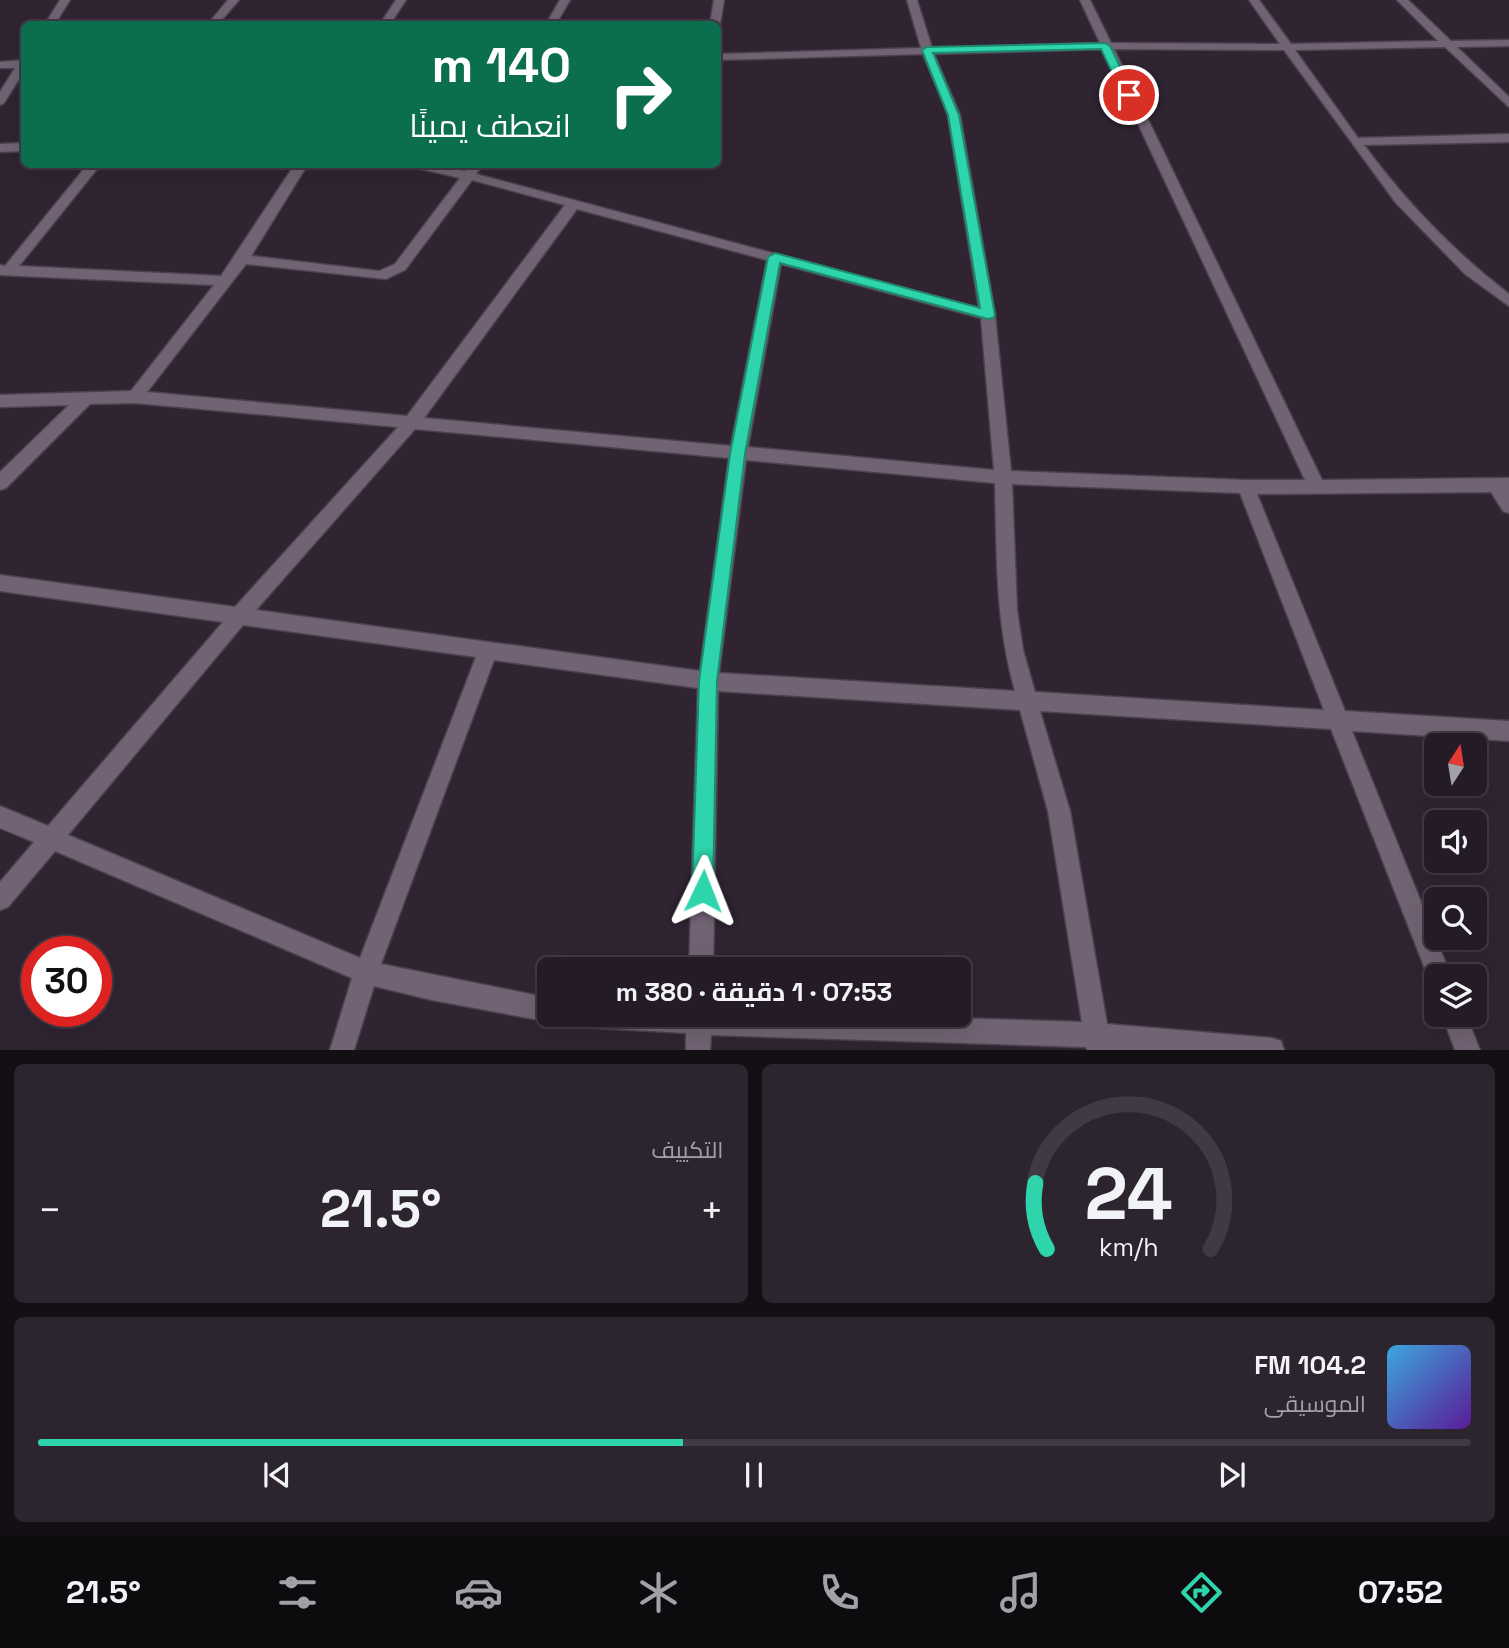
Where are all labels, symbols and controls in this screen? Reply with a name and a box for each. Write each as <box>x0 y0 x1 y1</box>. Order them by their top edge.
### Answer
text: 140 m <box>432 34 571 96</box>
icon: right <box>595 49 686 140</box>
pin <box>1099 65 1159 125</box>
icon: arrive <box>1110 76 1148 114</box>
text: انعطف يمينًا <box>409 106 571 146</box>
north arrow <box>1424 733 1488 796</box>
map controls <box>1424 733 1487 1027</box>
button: sound <box>1424 810 1487 873</box>
position arrow <box>666 854 740 928</box>
button: search <box>1424 887 1487 950</box>
speed limit sign: 30 <box>21 936 112 1027</box>
button: layers <box>1424 964 1487 1027</box>
text: 07:53 · 1 دقيقة · 380 m <box>616 975 892 1009</box>
text: التكييف <box>651 1135 724 1165</box>
text: 24 <box>1084 1148 1172 1241</box>
text: 21.5° <box>320 1176 442 1242</box>
text: − <box>38 1186 62 1234</box>
text: + <box>700 1186 723 1234</box>
text: km/h <box>1098 1231 1158 1263</box>
text: 104.2 FM <box>1254 1348 1366 1382</box>
text: الموسيقى <box>1264 1389 1366 1419</box>
icon: previous <box>258 1456 296 1494</box>
icon: pause <box>735 1456 773 1494</box>
icon: next <box>1213 1456 1251 1494</box>
icon: filters <box>273 1568 322 1617</box>
icon: car <box>454 1568 503 1617</box>
icon: climate <box>634 1568 683 1617</box>
icon: phone <box>815 1568 864 1617</box>
icon: music <box>996 1568 1045 1617</box>
icon: directions <box>1177 1568 1226 1617</box>
text: 21.5° <box>66 1572 141 1612</box>
text: 07:52 <box>1358 1572 1443 1612</box>

